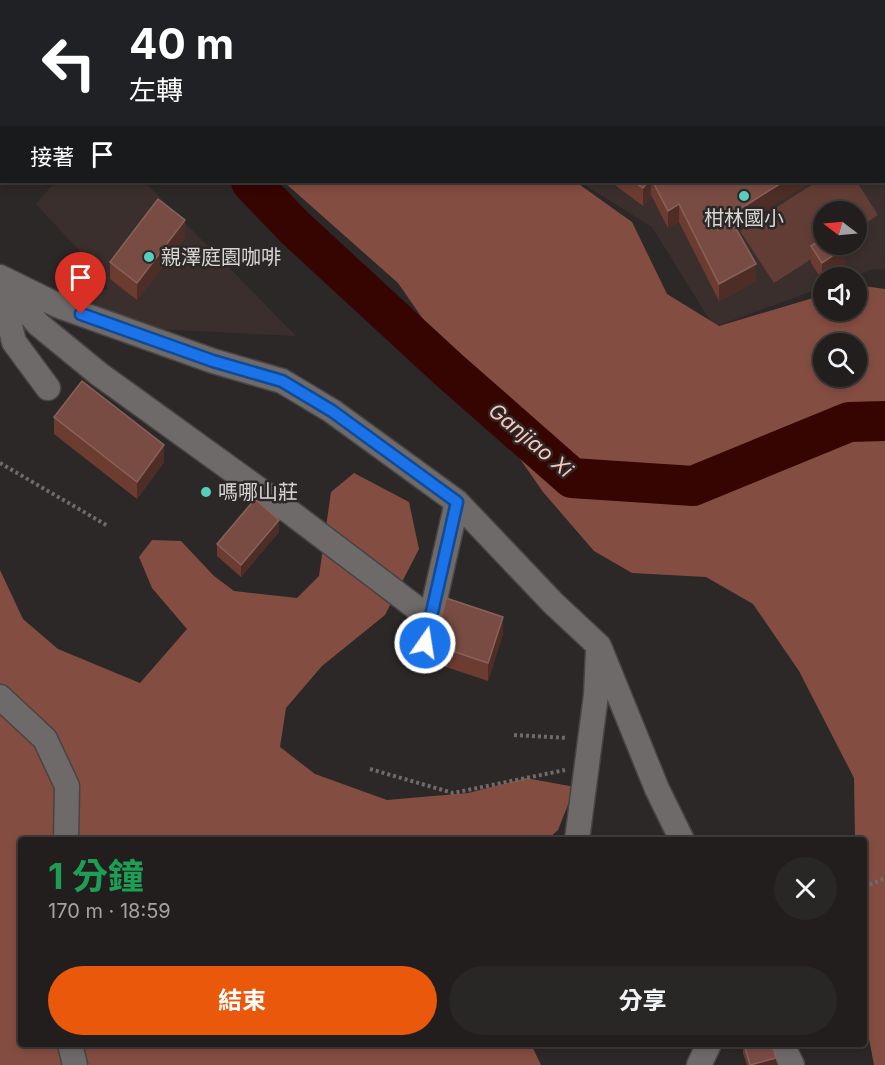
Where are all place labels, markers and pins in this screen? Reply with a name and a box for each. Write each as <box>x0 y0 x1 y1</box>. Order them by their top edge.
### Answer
marker: 柑林國小 <box>737 189 751 203</box>
place label: 柑林國小 <box>704 206 784 230</box>
place label: 親澤庭園咖啡 <box>161 245 281 269</box>
marker: 親澤庭園咖啡 <box>142 250 156 264</box>
pin <box>55 252 106 314</box>
place label: 嗎哪山莊 <box>218 480 298 504</box>
marker: 嗎哪山莊 <box>199 485 213 499</box>

